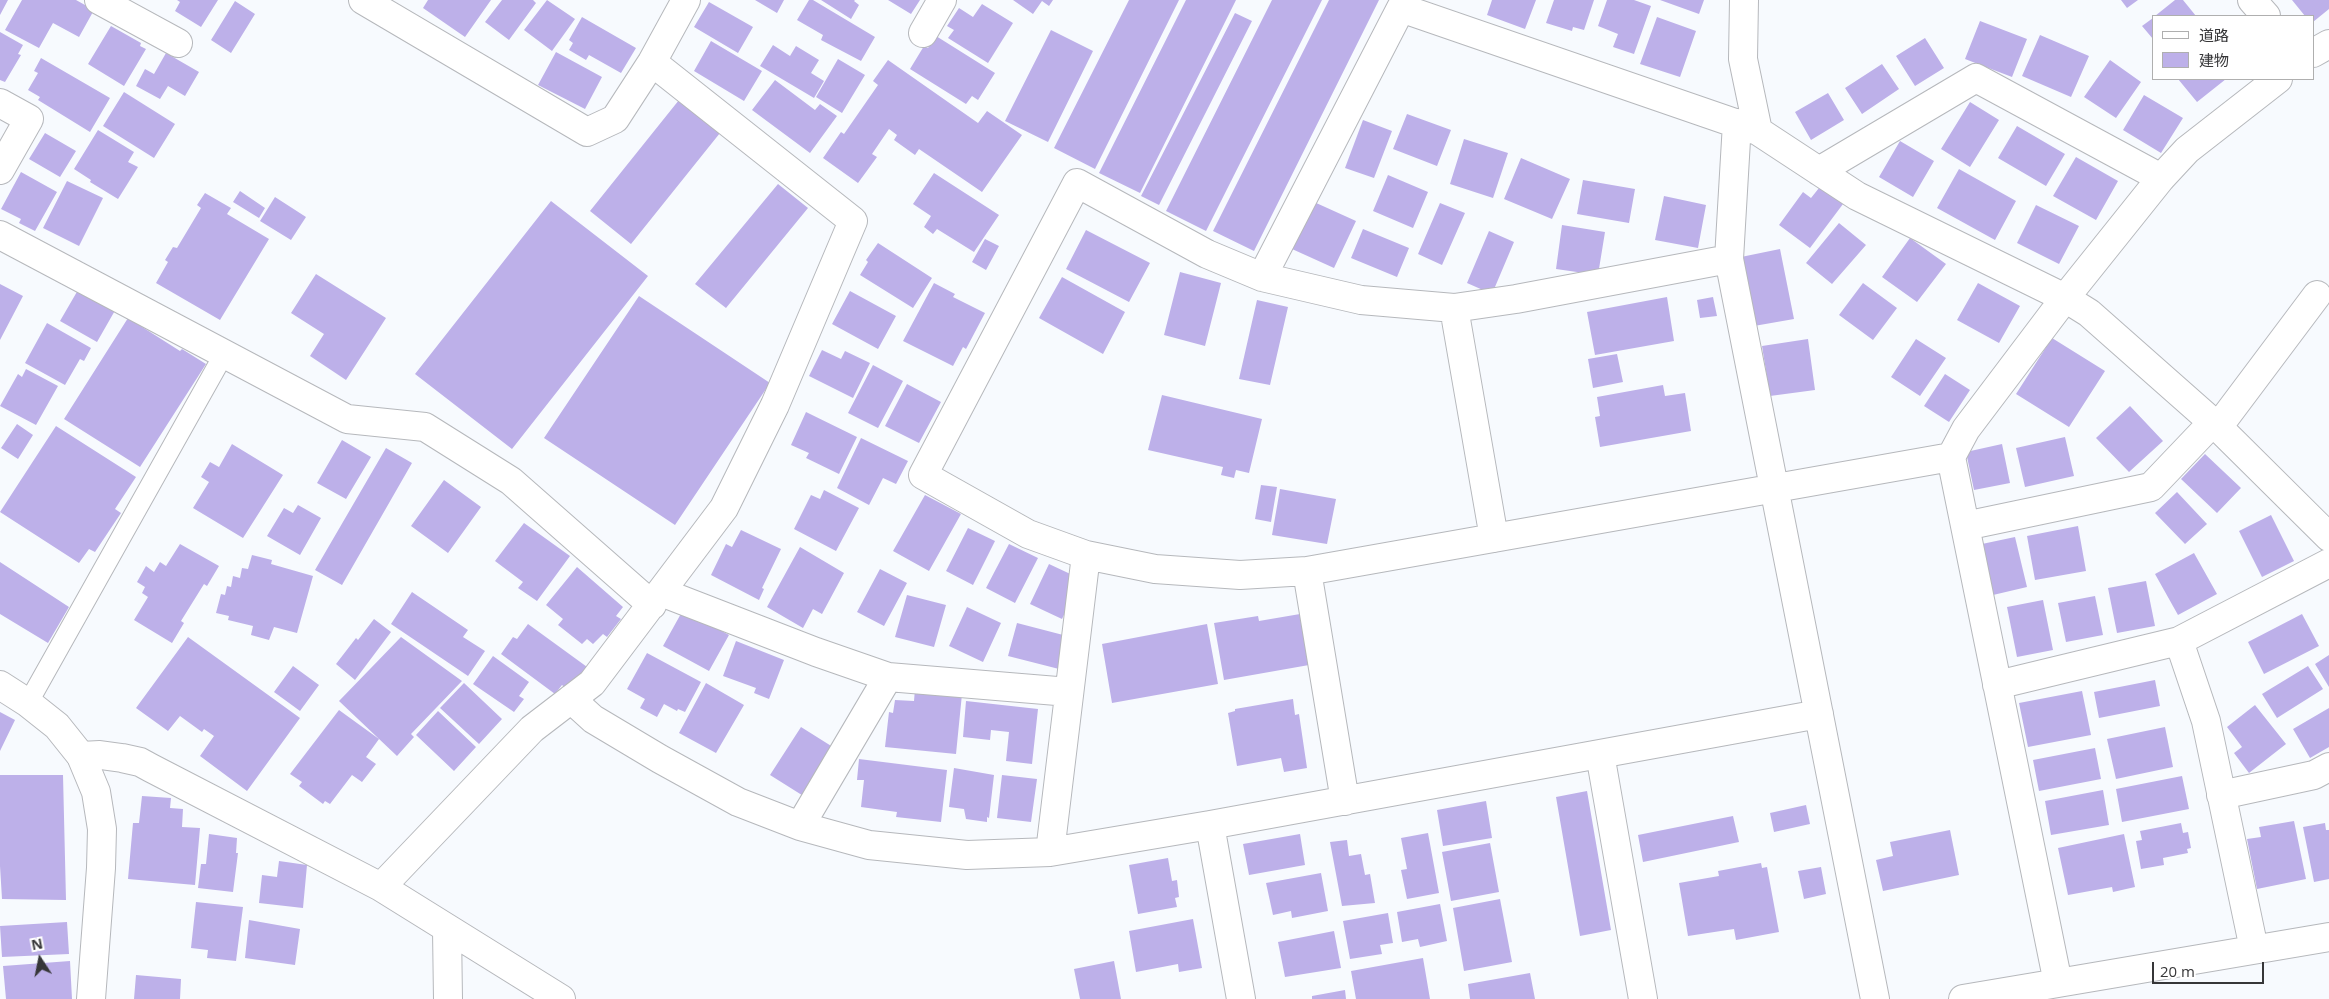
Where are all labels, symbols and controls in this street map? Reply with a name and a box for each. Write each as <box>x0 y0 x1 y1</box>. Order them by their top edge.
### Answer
legend <box>2152 15 2314 80</box>
text: 道路 <box>2199 25 2229 45</box>
text: 建物 <box>2199 50 2229 70</box>
text: N <box>30 933 44 954</box>
north arrow <box>15 934 65 984</box>
scale bar <box>2154 952 2266 984</box>
text: 20 m <box>2160 961 2195 981</box>

